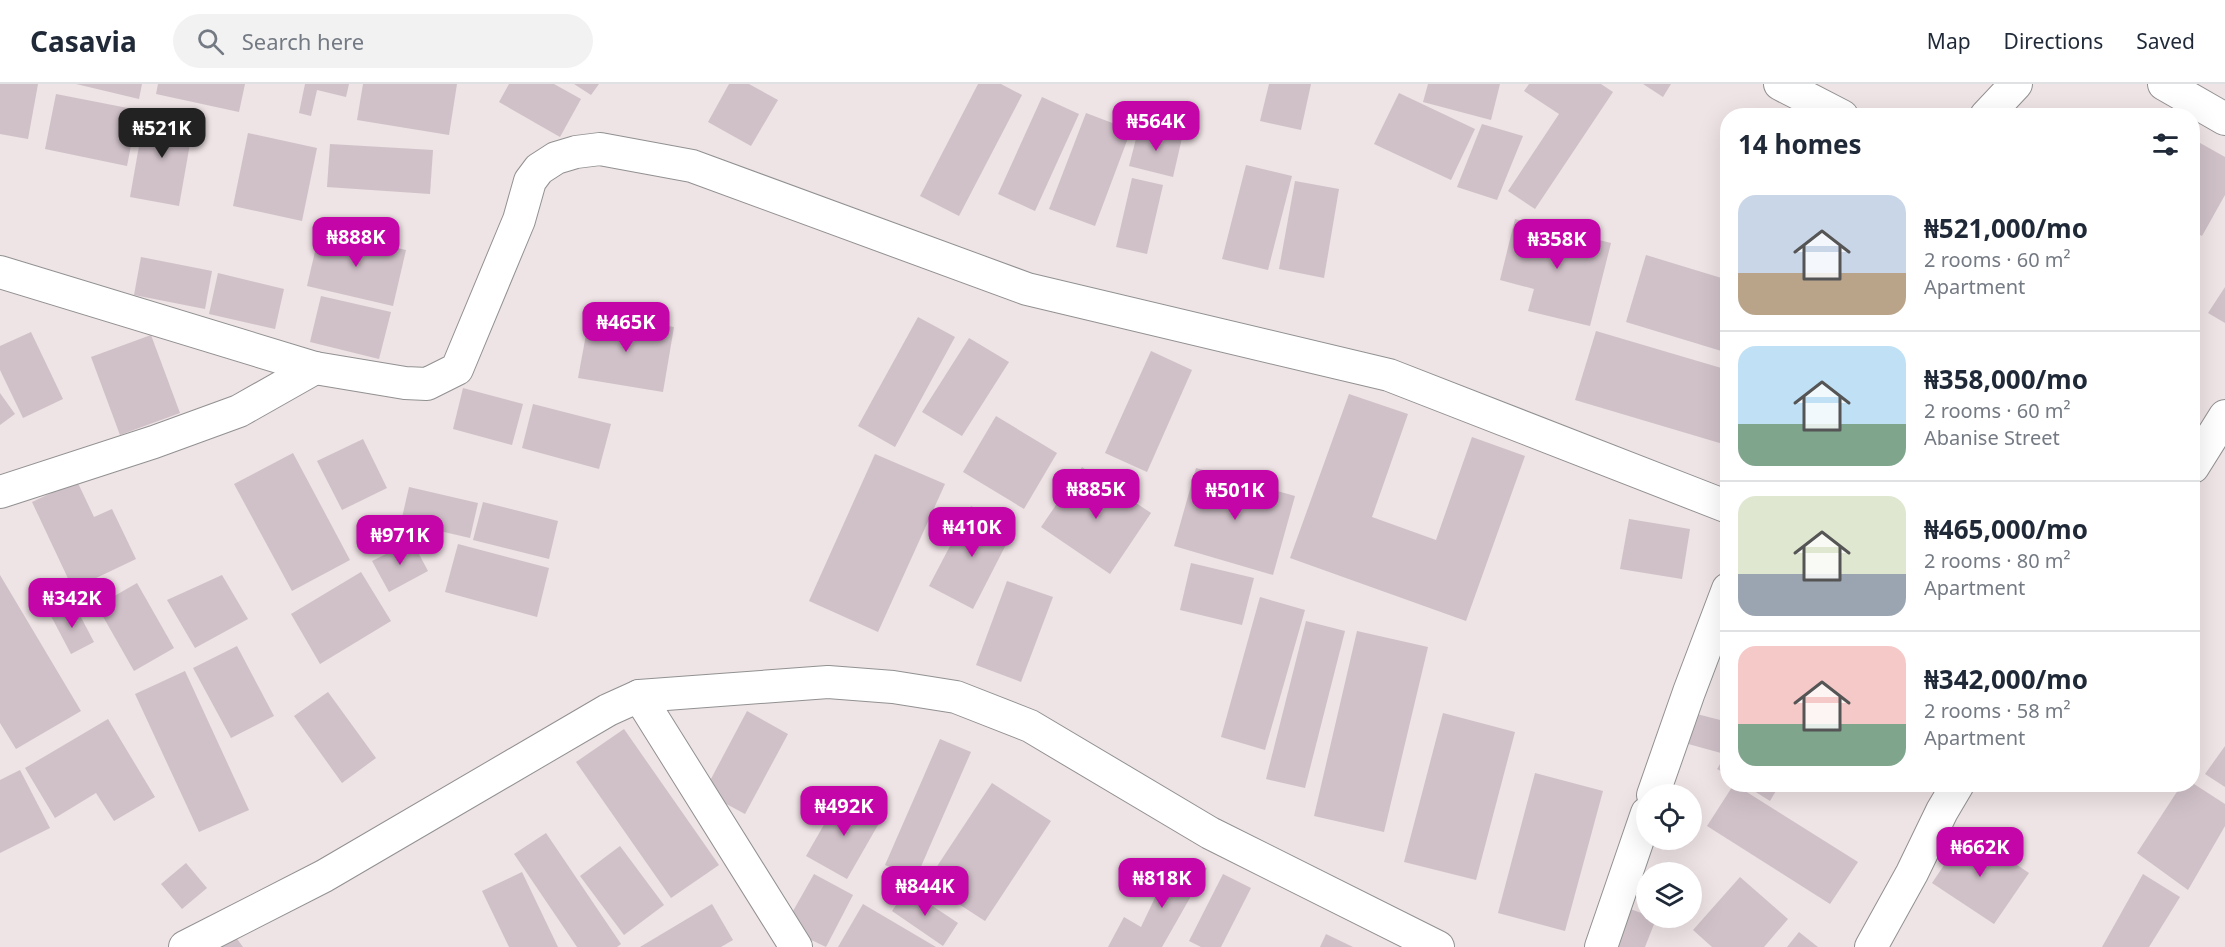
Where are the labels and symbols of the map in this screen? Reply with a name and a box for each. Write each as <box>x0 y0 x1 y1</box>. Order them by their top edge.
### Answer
pin: ₦564K <box>1114 101 1198 152</box>
pin: ₦521K <box>120 108 204 159</box>
pin: ₦888K <box>314 217 398 268</box>
pin: ₦358K <box>1515 219 1599 270</box>
pin: ₦465K <box>584 302 668 353</box>
pin: ₦885K <box>1054 469 1138 520</box>
pin: ₦501K <box>1193 470 1277 521</box>
pin: ₦410K <box>930 507 1014 558</box>
pin: ₦971K <box>358 515 442 566</box>
pin: ₦342K <box>30 578 114 629</box>
pin: ₦492K <box>802 786 886 837</box>
pin: ₦662K <box>1938 827 2022 878</box>
pin: ₦818K <box>1120 858 1204 909</box>
pin: ₦844K <box>883 866 967 917</box>

